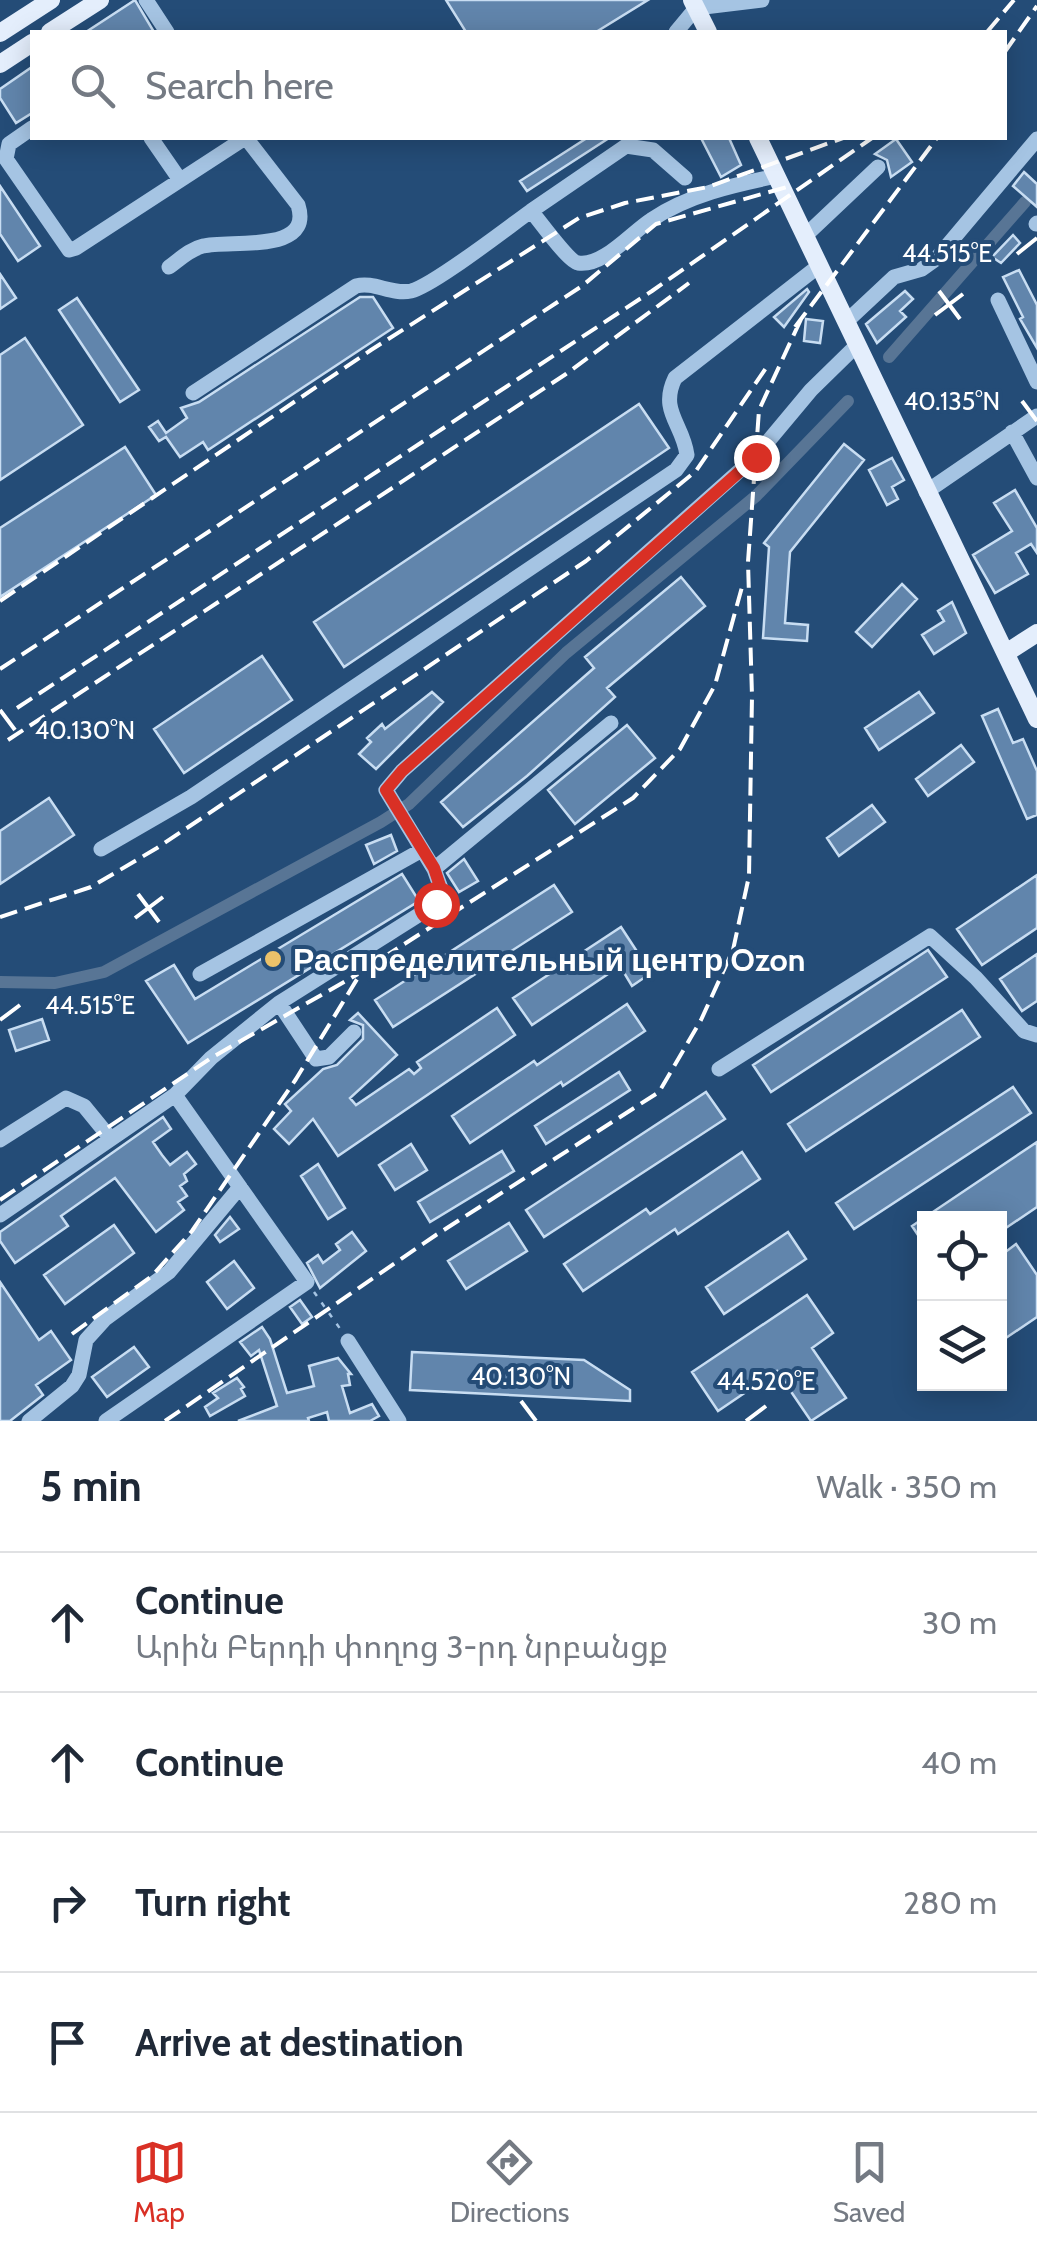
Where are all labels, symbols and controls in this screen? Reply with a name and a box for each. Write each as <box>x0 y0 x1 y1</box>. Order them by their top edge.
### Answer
search box <box>30 30 1007 140</box>
icon: search <box>65 58 120 113</box>
text: Search here <box>145 62 334 109</box>
text: 44.515°E <box>902 238 992 268</box>
text: 40.135°N <box>904 386 1000 416</box>
route end <box>734 435 780 481</box>
text: 40.130°N <box>35 715 135 745</box>
route start <box>414 882 460 928</box>
place label: Распределительный центр Ozon <box>293 940 805 979</box>
marker: Распределительный центр Ozon <box>262 948 284 970</box>
text: 44.515°E <box>45 990 135 1020</box>
map controls <box>917 1211 1007 1391</box>
button: locate <box>917 1211 1007 1301</box>
button: layers <box>917 1301 1007 1391</box>
text: 40.130°N <box>471 1361 571 1391</box>
text: 44.520°E <box>717 1366 815 1396</box>
text: 5 min <box>40 1460 142 1512</box>
text: Walk · 350 m <box>817 1467 997 1506</box>
text: Continue <box>135 1577 284 1624</box>
icon: ahead <box>40 1595 95 1650</box>
text: 30 m <box>922 1603 997 1642</box>
text: Արին Բերդի փողոց 3-րդ նրբանցք <box>135 1627 668 1666</box>
icon: ahead <box>40 1735 95 1790</box>
text: Continue <box>135 1739 284 1786</box>
text: 40 m <box>921 1743 997 1782</box>
icon: right <box>40 1875 95 1930</box>
text: Turn right <box>135 1879 291 1926</box>
text: 280 m <box>903 1883 997 1922</box>
icon: arrive <box>40 2015 95 2070</box>
text: Arrive at destination <box>135 2019 464 2066</box>
tab: Map <box>132 2135 187 2229</box>
tab: Directions <box>450 2135 569 2229</box>
tab: Saved <box>833 2135 905 2229</box>

